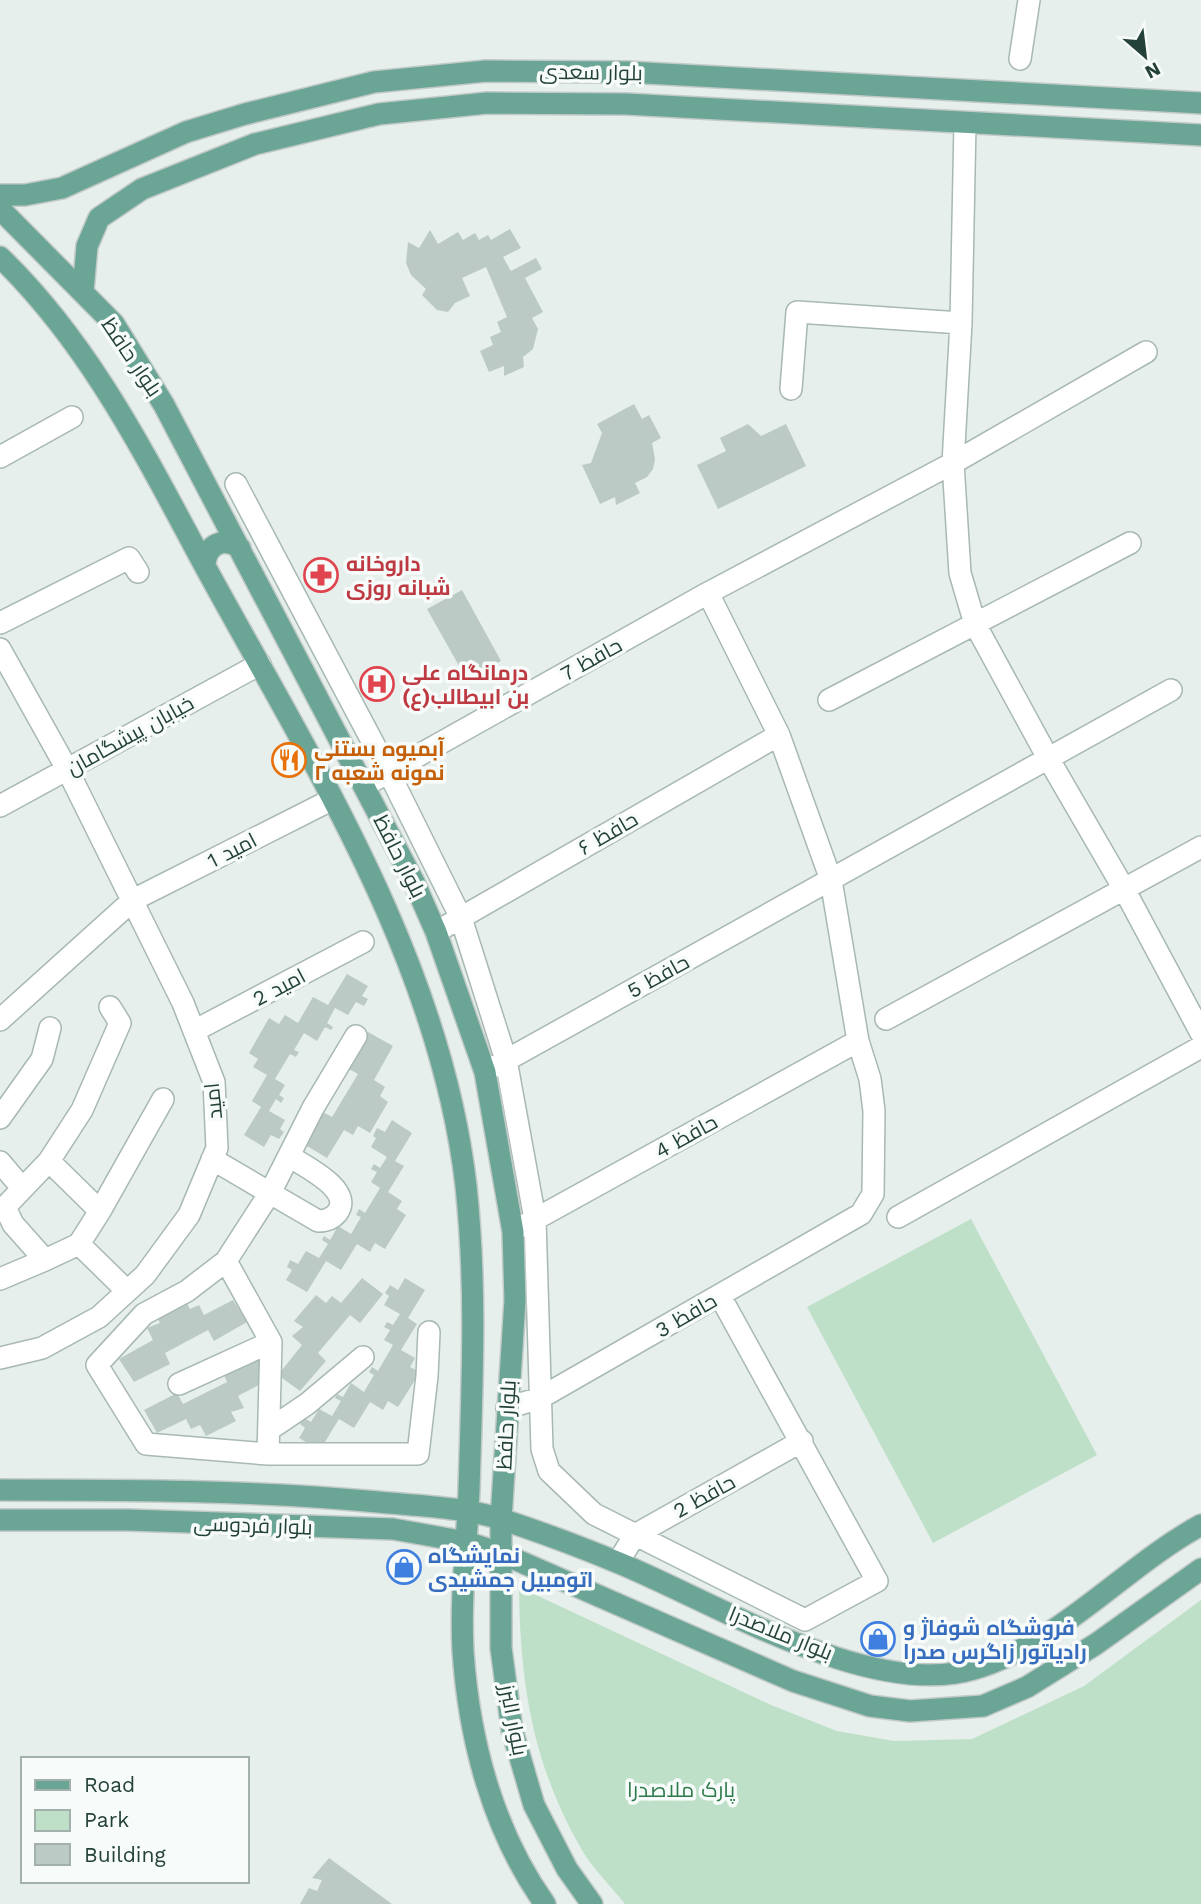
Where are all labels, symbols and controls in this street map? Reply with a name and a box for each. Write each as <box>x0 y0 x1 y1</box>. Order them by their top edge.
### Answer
north arrow <box>1110 21 1180 91</box>
text: N <box>1141 57 1164 84</box>
street label: بلوار سعدی <box>539 59 643 86</box>
street label: بلوار حافظ <box>97 313 167 401</box>
place label: داروخانه شبانه روزی <box>346 551 451 601</box>
pharmacy icon: داروخانه شبانه روزی <box>302 556 340 594</box>
street label: حافظ 7 <box>556 632 626 686</box>
place label: درمانگاه علی بن ابیطالب(ع) <box>402 660 529 711</box>
hospital icon: درمانگاه علی بن ابیطالب(ع) <box>358 665 396 703</box>
street label: خیابان پیشگامان <box>62 690 199 782</box>
place label: آبمیوه بستنی نمونه شعبه ۲ <box>314 736 445 786</box>
restaurant icon: آبمیوه بستنی نمونه شعبه ۲ <box>270 741 308 779</box>
street label: حافظ ۶ <box>574 806 642 860</box>
street label: بلوار حافظ <box>368 810 432 902</box>
street label: امید 1 <box>203 827 261 873</box>
street label: حافظ 5 <box>623 949 693 1003</box>
street label: امید 2 <box>248 963 310 1011</box>
street label: امید <box>199 1082 227 1120</box>
street label: حافظ 4 <box>650 1109 722 1163</box>
street label: حافظ 3 <box>651 1287 721 1343</box>
street label: بلوار حافظ <box>491 1379 521 1471</box>
street label: حافظ 2 <box>669 1469 739 1523</box>
street label: بلوار فردوسی <box>193 1510 313 1541</box>
place label: نمایشگاه اتومبیل جمشیدی <box>428 1543 593 1593</box>
shop icon: نمایشگاه اتومبیل جمشیدی <box>385 1548 423 1586</box>
street label: بلوار ملاصدرا <box>725 1601 837 1665</box>
place label: فروشگاه شوفاژ و رادیاتور زاگرس صدرا <box>903 1615 1087 1665</box>
shop icon: فروشگاه شوفاژ و رادیاتور زاگرس صدرا <box>859 1620 897 1658</box>
street label: بلوار البرز <box>495 1681 533 1758</box>
legend <box>21 1757 248 1883</box>
text: Road <box>84 1772 135 1797</box>
park label: پارک ملاصدرا <box>627 1777 735 1804</box>
text: Park <box>84 1807 129 1832</box>
text: Building <box>84 1842 166 1867</box>

